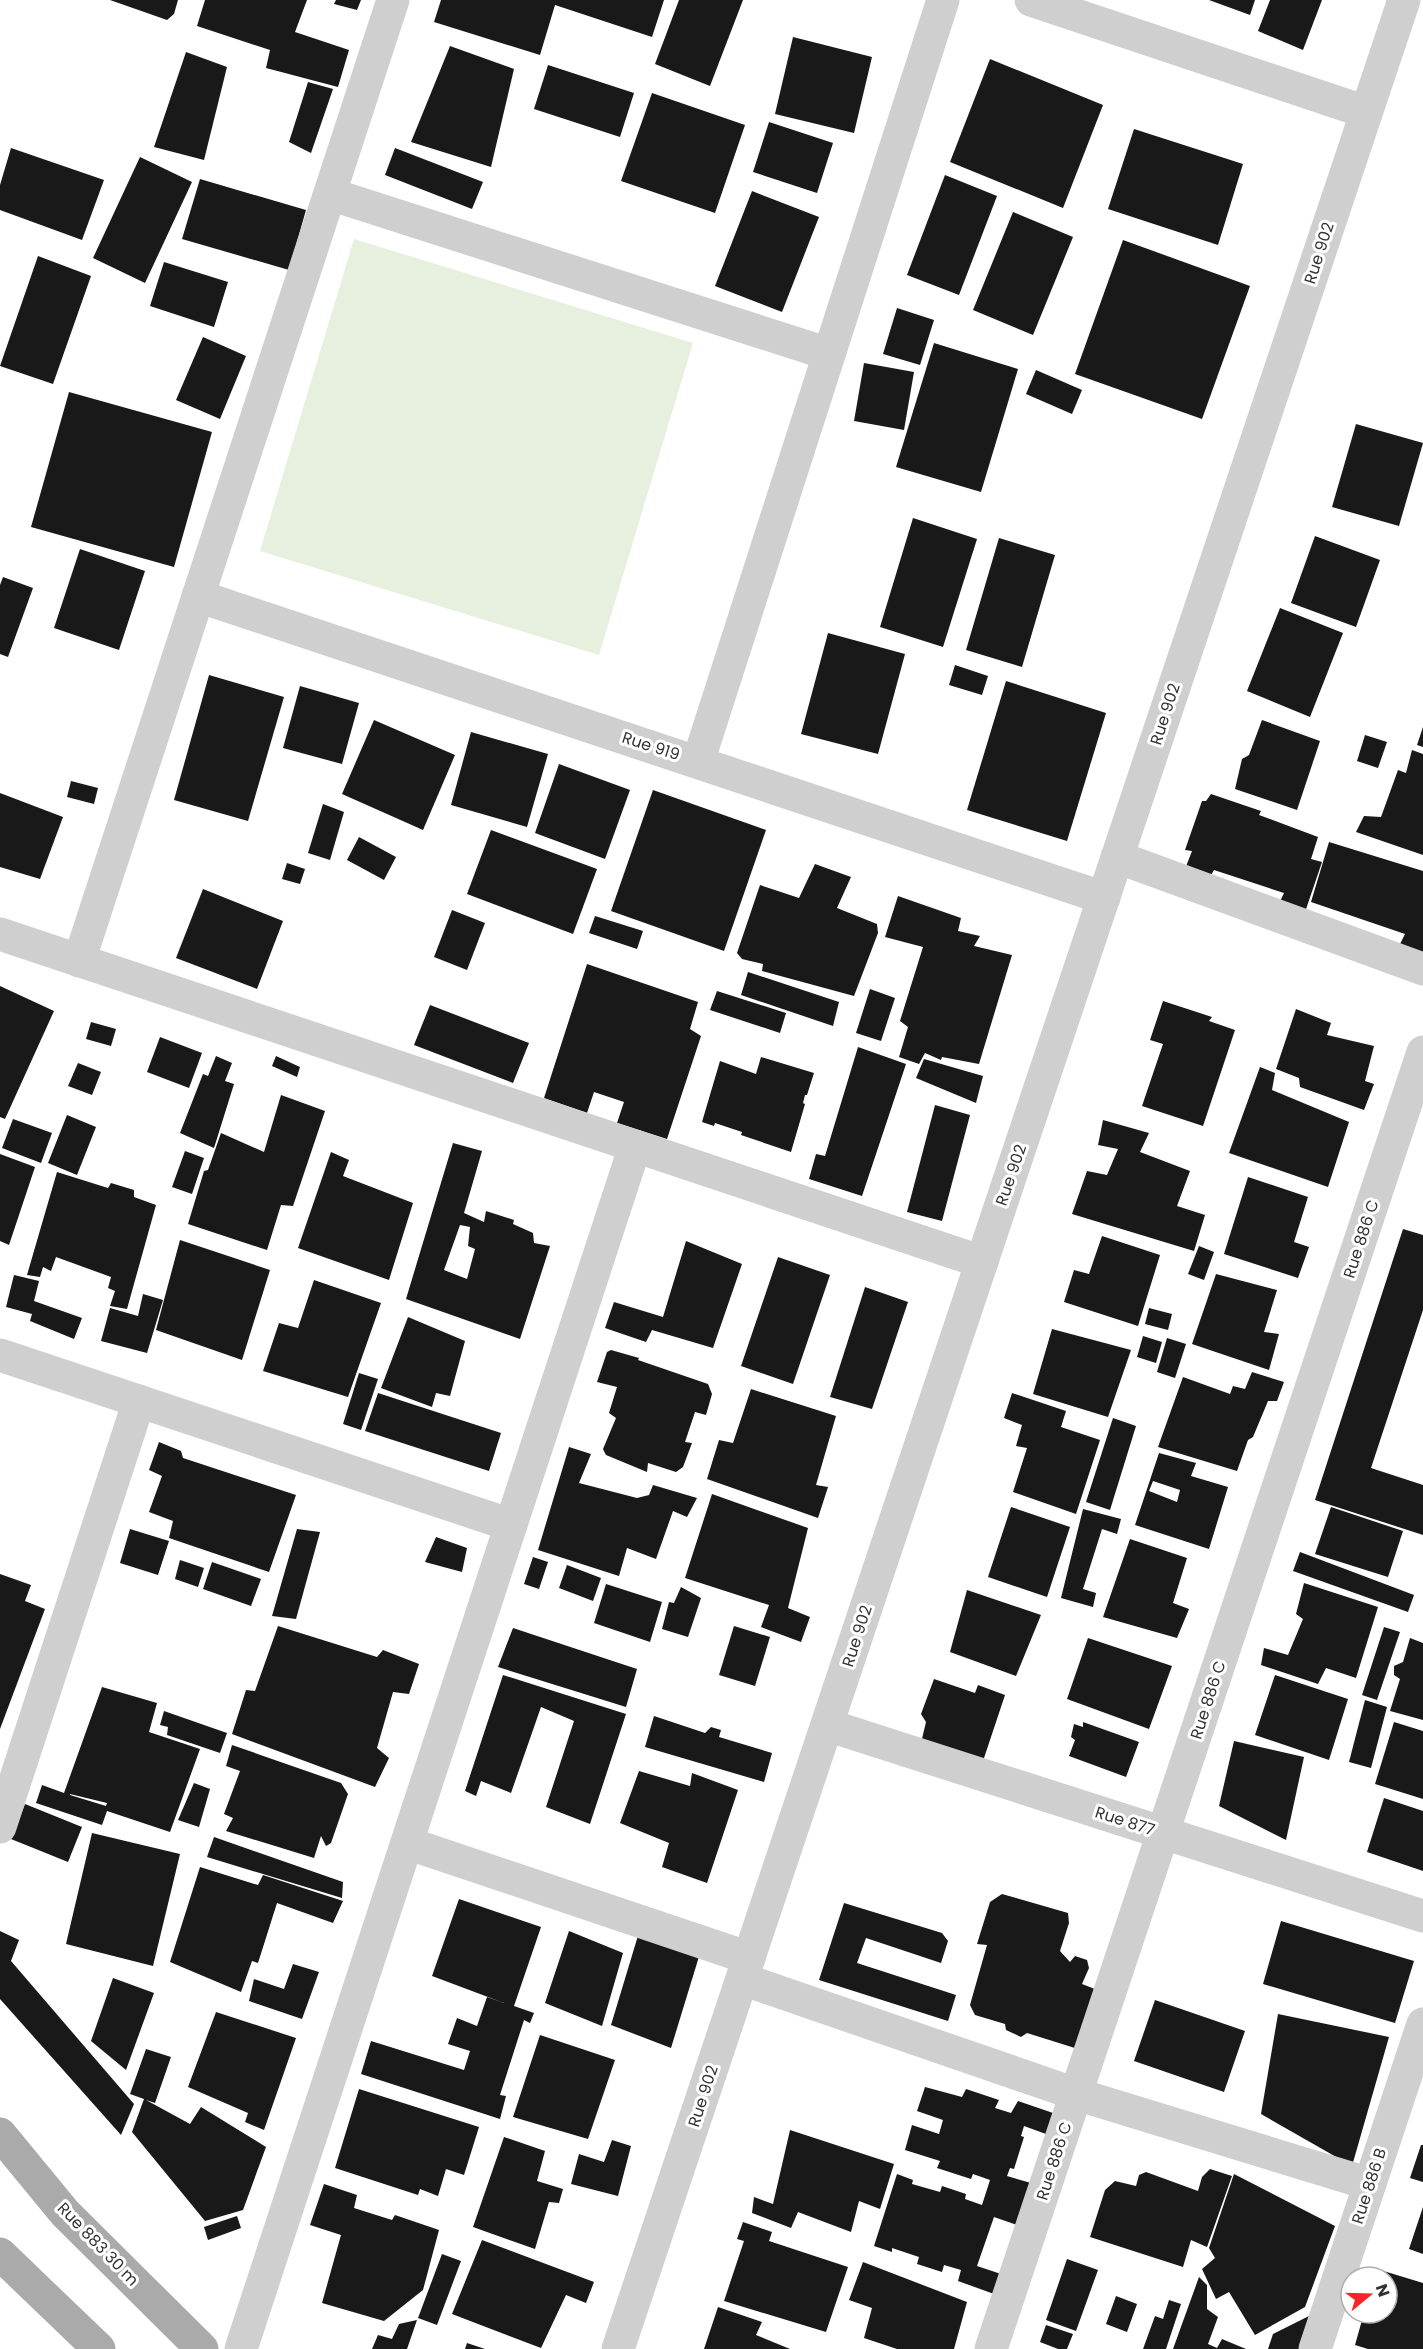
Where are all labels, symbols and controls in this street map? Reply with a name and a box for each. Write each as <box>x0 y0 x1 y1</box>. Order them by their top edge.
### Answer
street label: Rue 902 <box>1298 219 1340 287</box>
street label: Rue 902 <box>1144 680 1186 748</box>
street label: Rue 919 <box>619 726 683 766</box>
street label: Rue 902 <box>990 1141 1032 1209</box>
street label: Rue 886 C <box>1338 1197 1384 1281</box>
street label: Rue 902 <box>836 1602 878 1670</box>
street label: Rue 886 C <box>1185 1658 1231 1742</box>
street label: Rue 877 <box>1092 1801 1158 1842</box>
street label: Rue 902 <box>682 2062 724 2130</box>
street label: Rue 886 C <box>1031 2119 1077 2203</box>
street label: Rue 886 B <box>1346 2145 1392 2227</box>
street label: Rue 883 30 m <box>52 2197 144 2291</box>
north arrow <box>1339 2265 1399 2325</box>
text: N <box>1370 2281 1396 2300</box>

